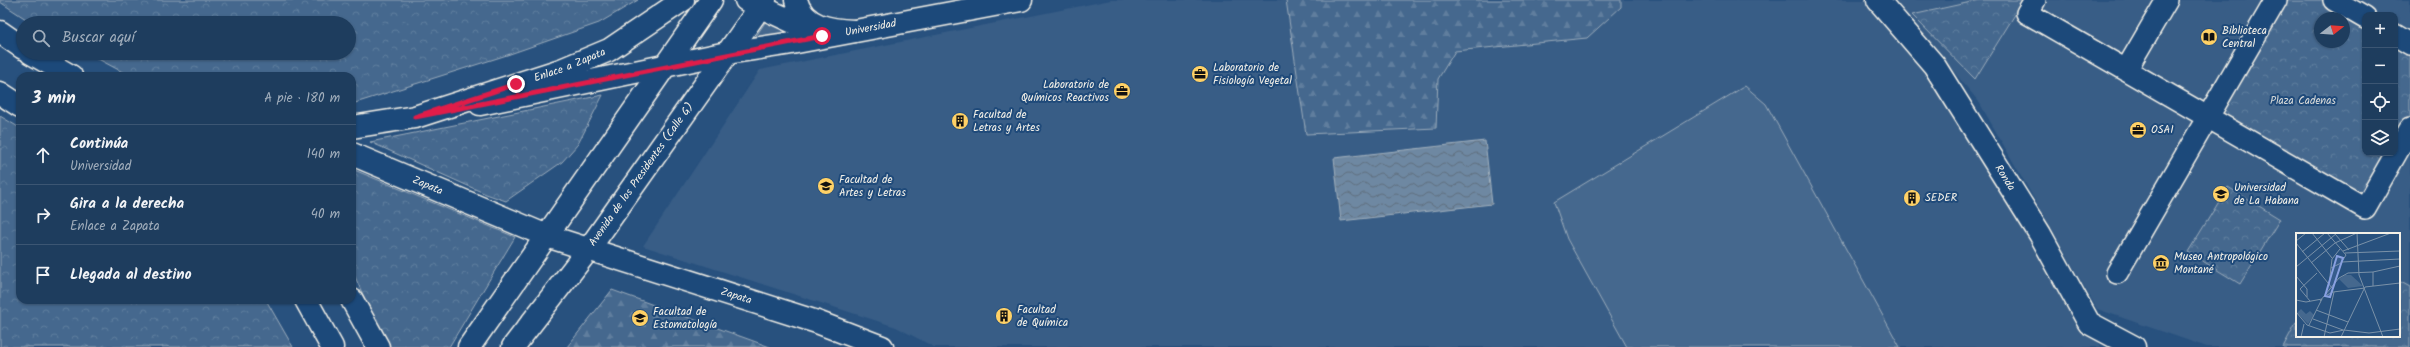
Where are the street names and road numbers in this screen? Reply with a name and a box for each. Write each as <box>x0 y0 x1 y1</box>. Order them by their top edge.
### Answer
street label: Universidad <box>844 14 898 42</box>
street label: Enlace a Zapata <box>531 43 609 87</box>
street label: Avenida de los Presidentes (Calle G) <box>584 99 699 250</box>
street label: Ronda <box>1990 161 2020 194</box>
street label: Zapata <box>409 171 446 200</box>
street label: Zapata <box>718 283 754 310</box>

